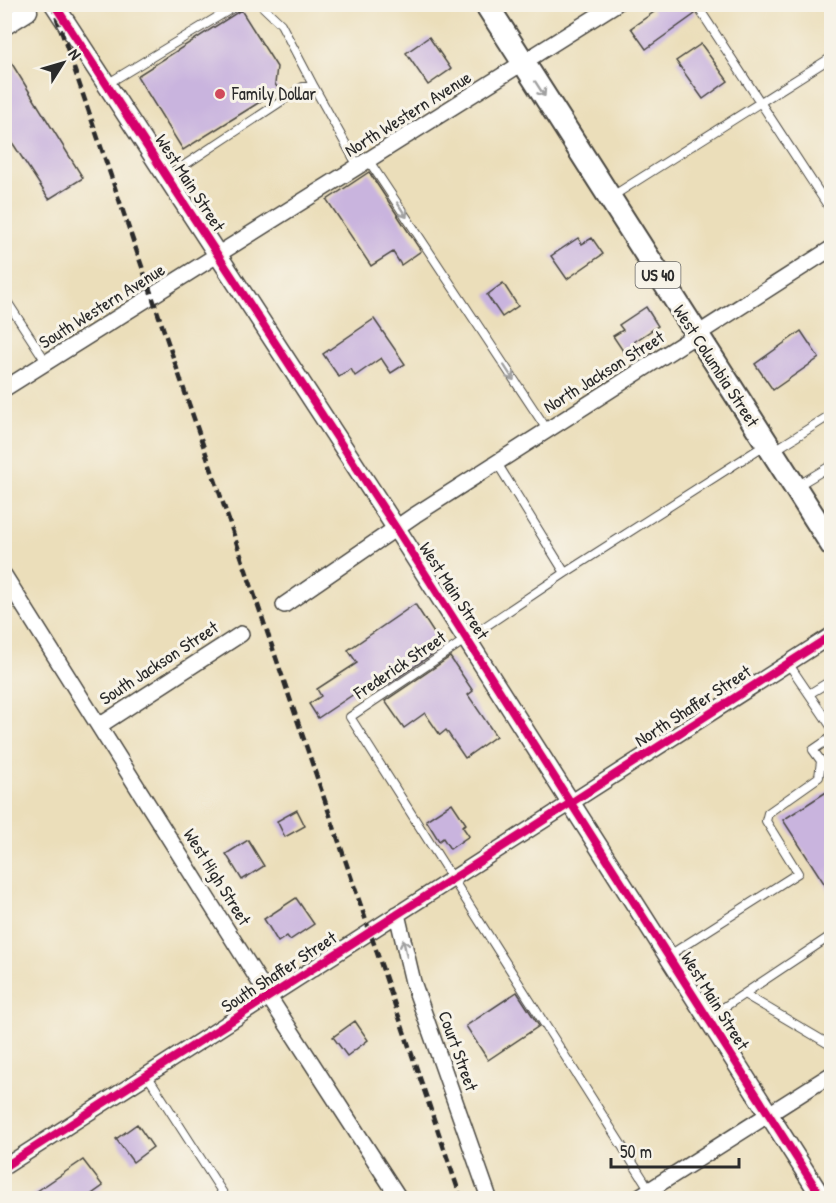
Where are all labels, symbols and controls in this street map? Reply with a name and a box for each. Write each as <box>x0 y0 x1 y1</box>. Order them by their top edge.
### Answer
north arrow <box>33 33 93 93</box>
text: N <box>64 44 87 64</box>
street label: North Western Avenue <box>340 65 476 163</box>
place label: Family Dollar <box>231 81 316 106</box>
one-way arrow <box>533 81 546 98</box>
marker: Family Dollar <box>213 87 227 101</box>
street label: West Main Street <box>150 129 232 237</box>
one-way arrow <box>396 201 408 218</box>
street label: South Western Avenue <box>34 257 169 354</box>
road number: US 40 <box>636 262 680 288</box>
street label: West Columbia Street <box>667 300 766 433</box>
street label: North Jackson Street <box>539 324 670 419</box>
one-way arrow <box>503 364 515 380</box>
street label: West Main Street <box>414 537 496 645</box>
street label: South Jackson Street <box>94 614 224 710</box>
street label: Frederick Street <box>348 624 452 705</box>
street label: North Shaffer Street <box>630 658 756 753</box>
street label: West High Street <box>178 824 257 931</box>
street label: South Shaffer Street <box>216 924 342 1018</box>
one-way arrow <box>399 939 410 958</box>
street label: West Main Street <box>675 947 756 1055</box>
street label: Court Street <box>432 1007 485 1095</box>
scale bar <box>611 1131 738 1169</box>
text: 50 m <box>620 1139 652 1164</box>

